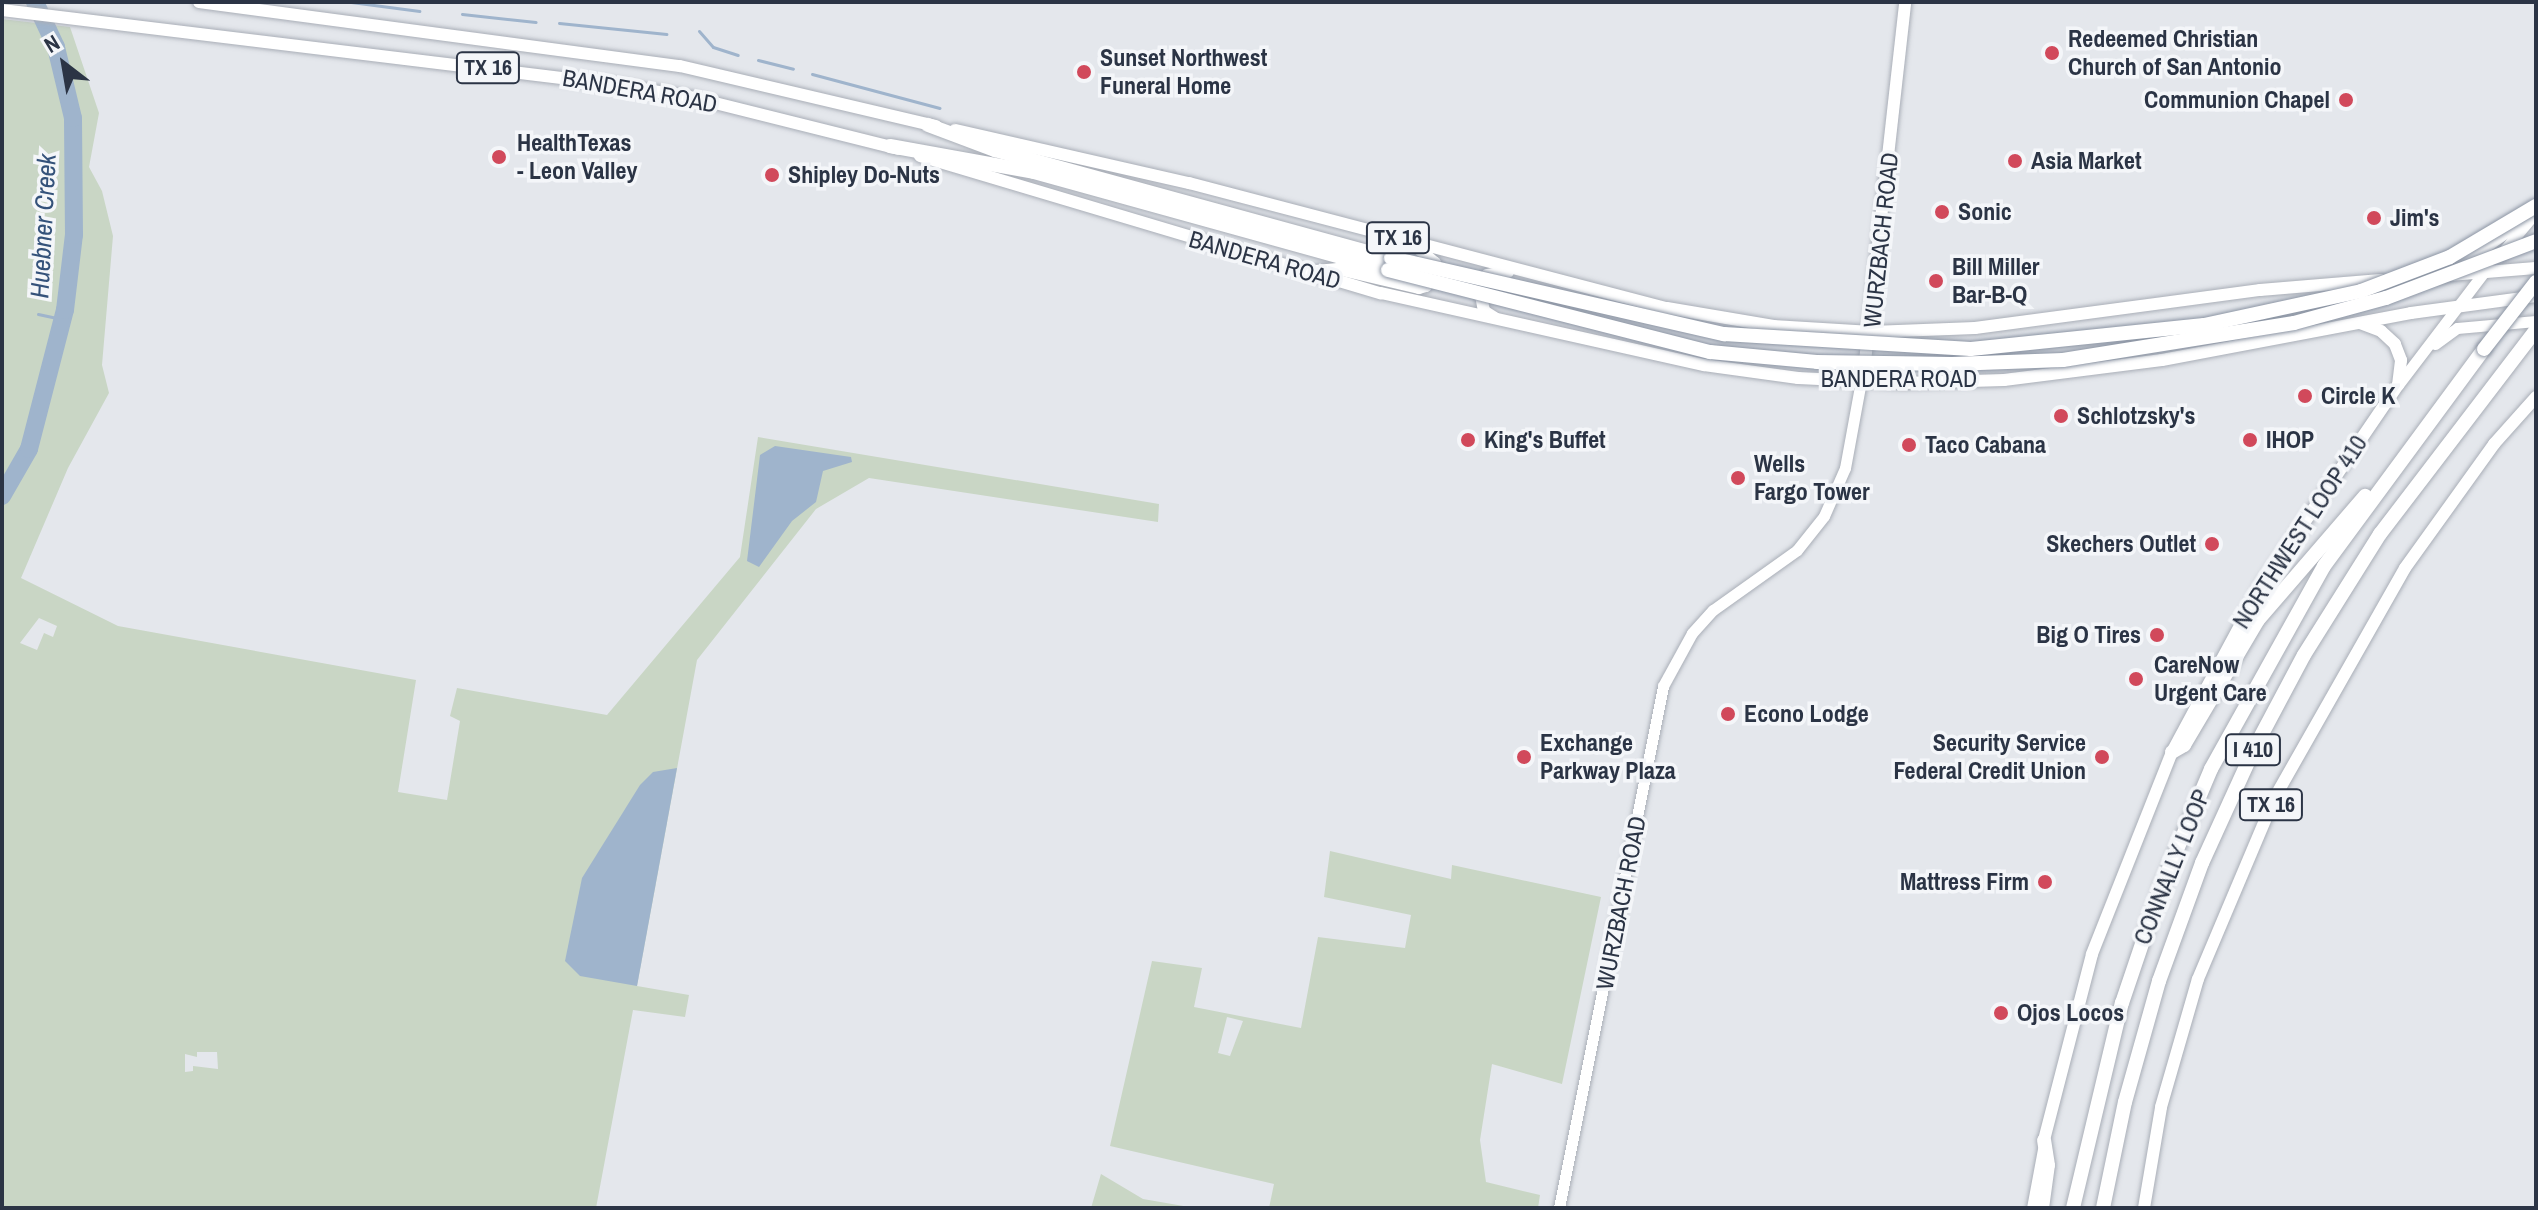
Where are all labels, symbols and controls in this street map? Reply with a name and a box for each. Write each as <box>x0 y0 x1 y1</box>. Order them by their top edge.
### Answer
north arrow <box>24 24 104 104</box>
place label: Redeemed Christian Church of San Antonio <box>2068 25 2282 81</box>
text: N <box>38 27 65 60</box>
place label: Sunset Northwest Funeral Home <box>1100 44 1267 100</box>
marker: Redeemed Christian Church of San Antonio <box>2043 44 2061 62</box>
road number: TX 16 <box>454 50 522 86</box>
street label: BANDERA ROAD <box>560 63 720 119</box>
marker: Sunset Northwest Funeral Home <box>1075 63 1093 81</box>
place label: Communion Chapel <box>2144 86 2330 114</box>
marker: Communion Chapel <box>2337 91 2355 109</box>
place label: HealthTexas - Leon Valley <box>517 129 637 185</box>
marker: HealthTexas - Leon Valley <box>488 146 510 168</box>
place label: Asia Market <box>2031 147 2141 175</box>
street label: WURZBACH ROAD <box>1857 151 1905 329</box>
marker: Asia Market <box>2006 152 2024 170</box>
water label: Huebner Creek <box>24 153 62 299</box>
place label: Shipley Do-Nuts <box>788 161 940 189</box>
marker: Shipley Do-Nuts <box>763 166 781 184</box>
place label: Sonic <box>1958 198 2012 226</box>
marker: Sonic <box>1933 203 1951 221</box>
place label: Jim's <box>2390 204 2440 232</box>
marker: Jim's <box>2365 209 2383 227</box>
road number: TX 16 <box>1364 220 1432 256</box>
street label: BANDERA ROAD <box>1185 224 1345 296</box>
place label: Bill Miller Bar-B-Q <box>1952 253 2040 309</box>
marker: Bill Miller Bar-B-Q <box>1927 272 1945 290</box>
street label: BANDERA ROAD <box>1820 365 1978 393</box>
place label: Circle K <box>2321 382 2395 410</box>
marker: Circle K <box>2296 387 2314 405</box>
place label: Schlotzsky's <box>2077 402 2195 430</box>
marker: Schlotzsky's <box>2052 407 2070 425</box>
place label: King's Buffet <box>1484 426 1606 454</box>
place label: IHOP <box>2266 426 2314 454</box>
street label: NORTHWEST LOOP 410 <box>2227 430 2373 634</box>
marker: King's Buffet <box>1459 431 1477 449</box>
place label: Taco Cabana <box>1925 431 2046 459</box>
marker: IHOP <box>2241 431 2259 449</box>
marker: Taco Cabana <box>1900 436 1918 454</box>
place label: Wells Fargo Tower <box>1754 450 1870 506</box>
marker: Wells Fargo Tower <box>1729 469 1747 487</box>
place label: Skechers Outlet <box>2046 530 2196 558</box>
marker: Skechers Outlet <box>2203 535 2221 553</box>
place label: Big O Tires <box>2036 621 2141 649</box>
marker: Big O Tires <box>2148 626 2166 644</box>
place label: CareNow Urgent Care <box>2154 651 2267 707</box>
marker: CareNow Urgent Care <box>2125 668 2147 690</box>
place label: Econo Lodge <box>1744 700 1869 728</box>
marker: Econo Lodge <box>1719 705 1737 723</box>
place label: Exchange Parkway Plaza <box>1540 729 1676 785</box>
place label: Security Service Federal Credit Union <box>1893 729 2086 785</box>
road number: I 410 <box>2223 732 2283 768</box>
marker: Exchange Parkway Plaza <box>1515 748 1533 766</box>
marker: Security Service Federal Credit Union <box>2093 748 2111 766</box>
street label: CONNALLY LOOP <box>2128 785 2216 949</box>
road number: TX 16 <box>2237 787 2305 823</box>
street label: WURZBACH ROAD <box>1590 814 1652 992</box>
place label: Mattress Firm <box>1900 868 2029 896</box>
marker: Mattress Firm <box>2036 873 2054 891</box>
place label: Ojos Locos <box>2017 999 2124 1027</box>
marker: Ojos Locos <box>1992 1004 2010 1022</box>

